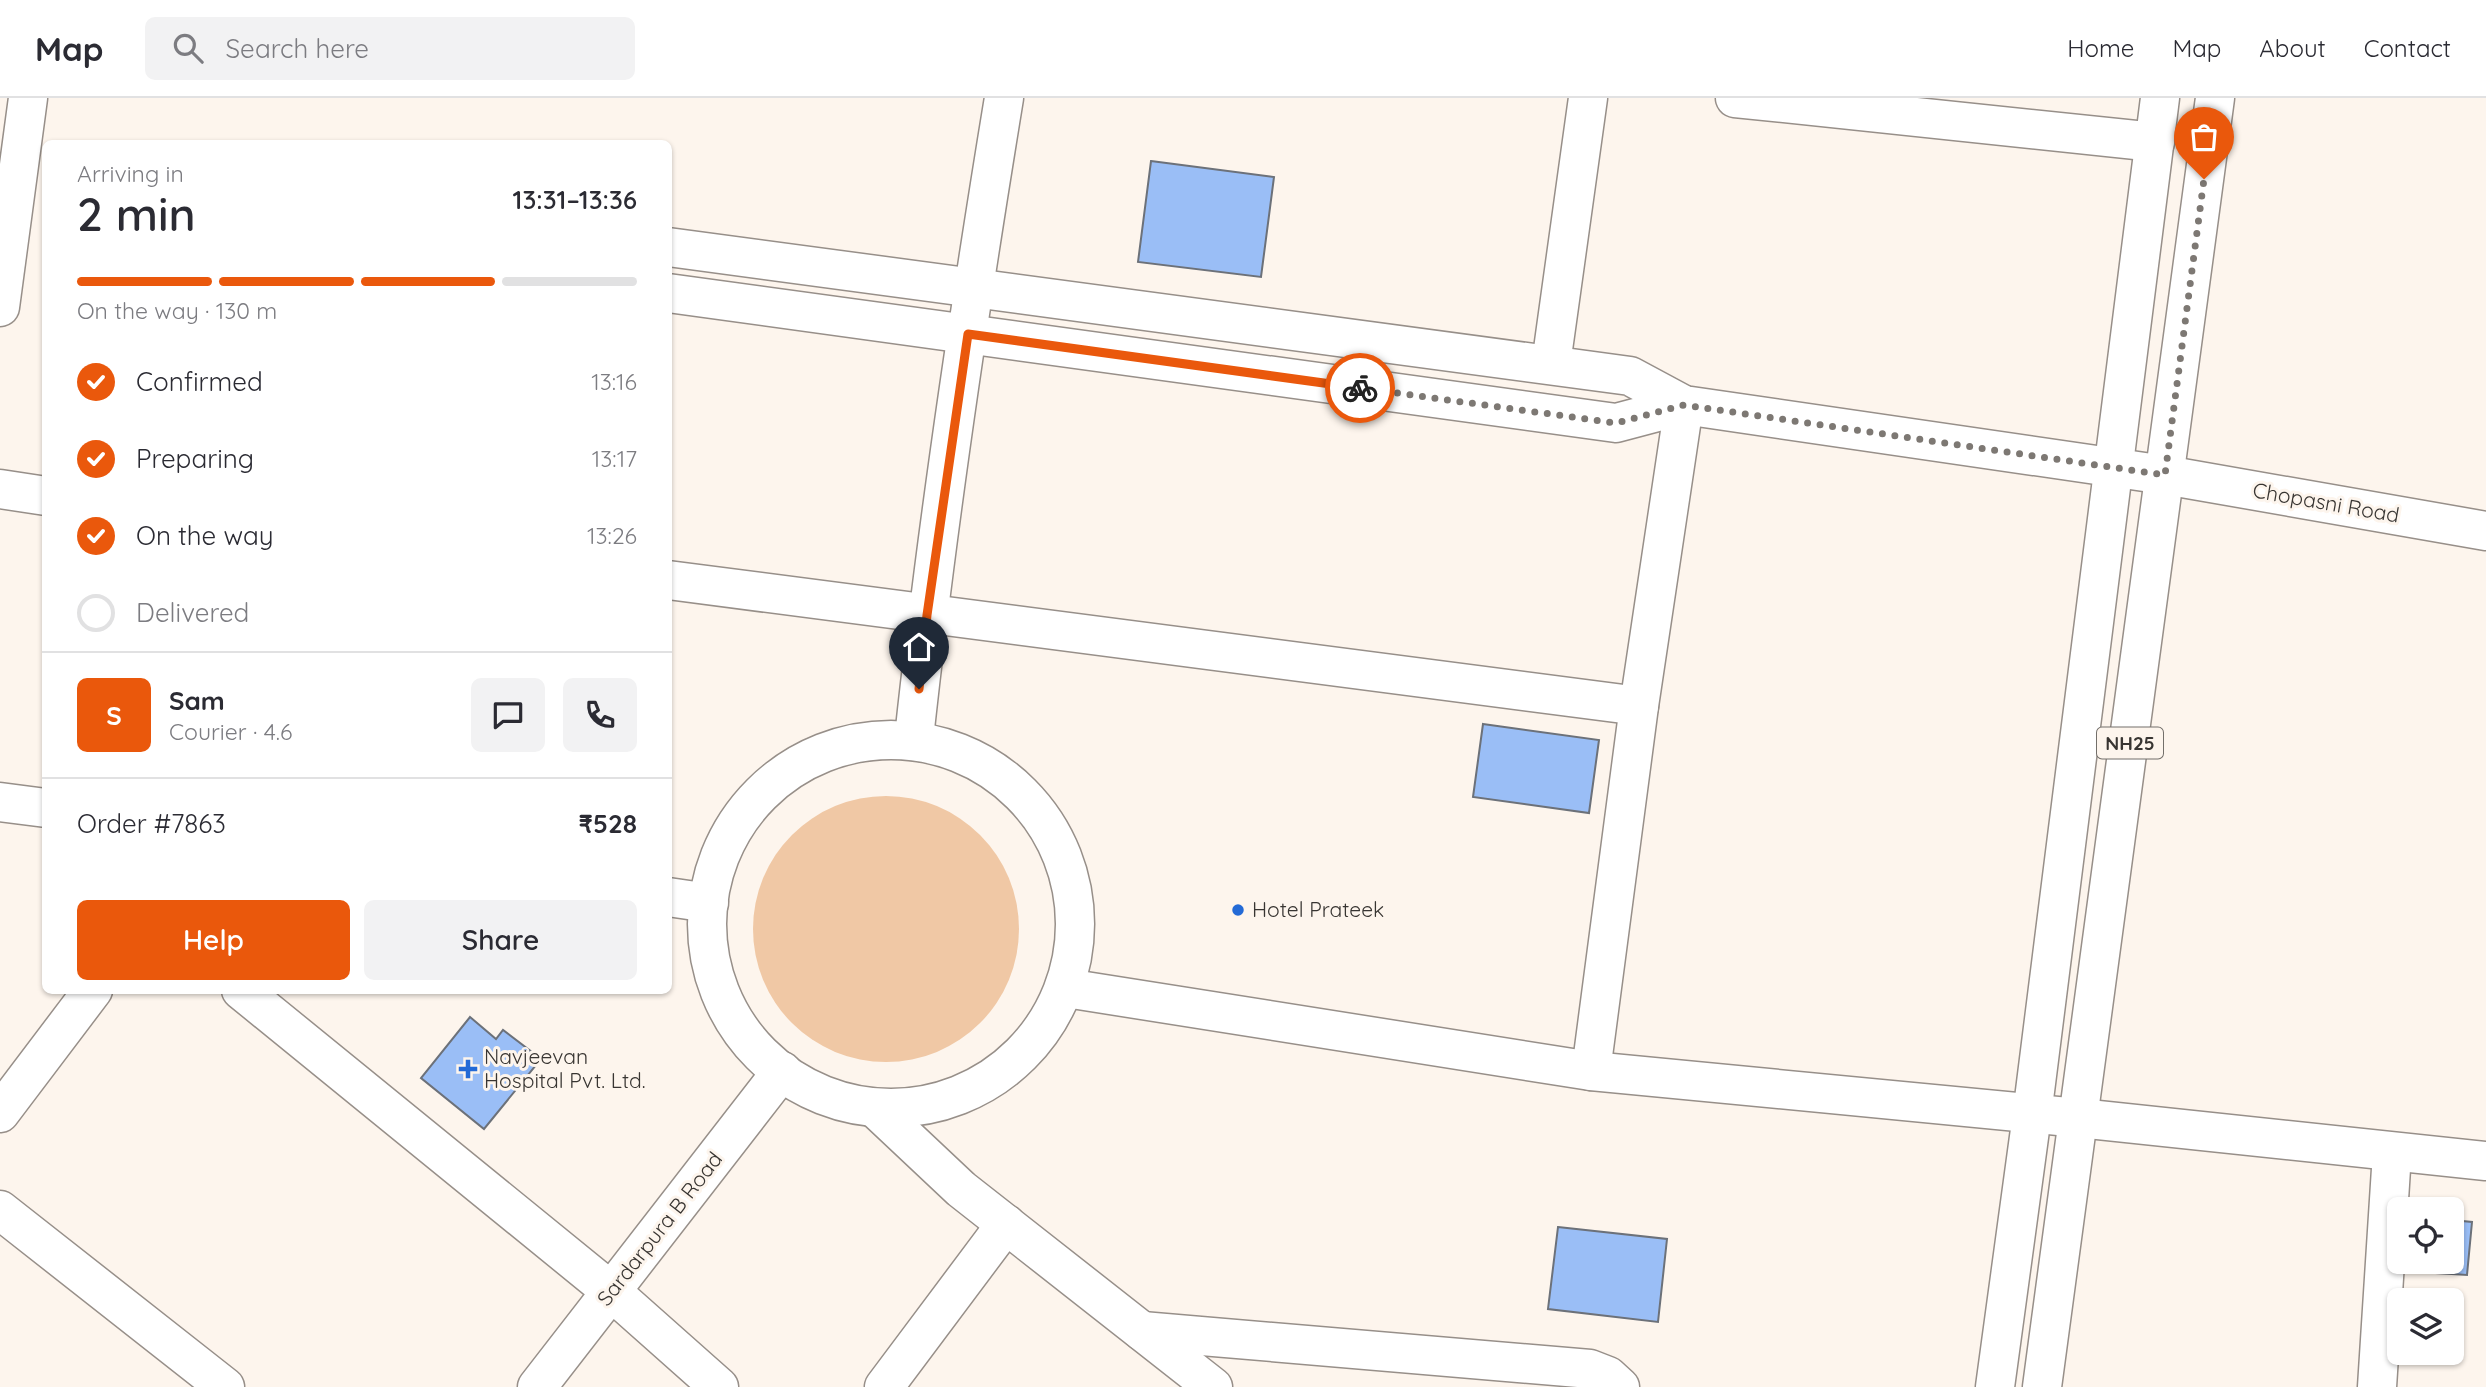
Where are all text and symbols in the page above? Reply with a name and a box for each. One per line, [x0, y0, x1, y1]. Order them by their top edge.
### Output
search box [145, 17, 635, 80]
text: Map [35, 28, 103, 69]
icon: search [169, 29, 207, 67]
text: Search here [225, 32, 369, 65]
text: Home [2067, 33, 2134, 63]
text: Map [2172, 33, 2221, 63]
text: About [2259, 33, 2326, 63]
text: Contact [2364, 33, 2451, 63]
pin [2174, 107, 2234, 179]
icon: bag [2185, 118, 2223, 156]
text: Arriving in [77, 159, 184, 188]
text: 13:31–13:36 [512, 183, 637, 216]
text: 2 min [77, 185, 196, 243]
text: On the way · 130 m [77, 296, 277, 325]
courier [1325, 353, 1395, 423]
icon: check [77, 363, 115, 401]
text: Confirmed [136, 365, 263, 398]
text: 13:16 [591, 367, 637, 396]
icon: bike [1341, 369, 1379, 407]
icon: check [77, 440, 115, 478]
text: Preparing [136, 442, 254, 475]
text: 13:17 [592, 444, 637, 473]
street label: Chopasni Road [2251, 476, 2401, 528]
icon: check [77, 517, 115, 555]
text: On the way [136, 519, 274, 552]
text: 13:26 [587, 521, 637, 550]
text: Delivered [136, 596, 249, 629]
pin [889, 617, 949, 689]
icon: home [900, 628, 938, 666]
button: chat [471, 678, 545, 752]
button: phone [563, 678, 637, 752]
text: Sam [169, 684, 225, 717]
text: S [106, 699, 122, 732]
text: Courier · 4.6 [169, 717, 292, 746]
road number: NH25 [2097, 728, 2163, 758]
text: Order #7863 [77, 807, 226, 840]
text: ₹528 [579, 807, 637, 840]
place label: Hotel Prateek [1252, 896, 1384, 922]
button: Help [77, 900, 350, 980]
button: Share [364, 900, 637, 980]
marker: Hotel Prateek [1230, 902, 1246, 918]
place label: Navjeevan Hospital Pvt. Ltd. [484, 1043, 645, 1093]
marker: Navjeevan Hospital Pvt. Ltd. [458, 1059, 478, 1079]
street label: Sardarpura B Road [591, 1146, 727, 1311]
map controls [2387, 1197, 2464, 1365]
button: locate [2387, 1197, 2464, 1274]
button: layers [2387, 1288, 2464, 1365]

